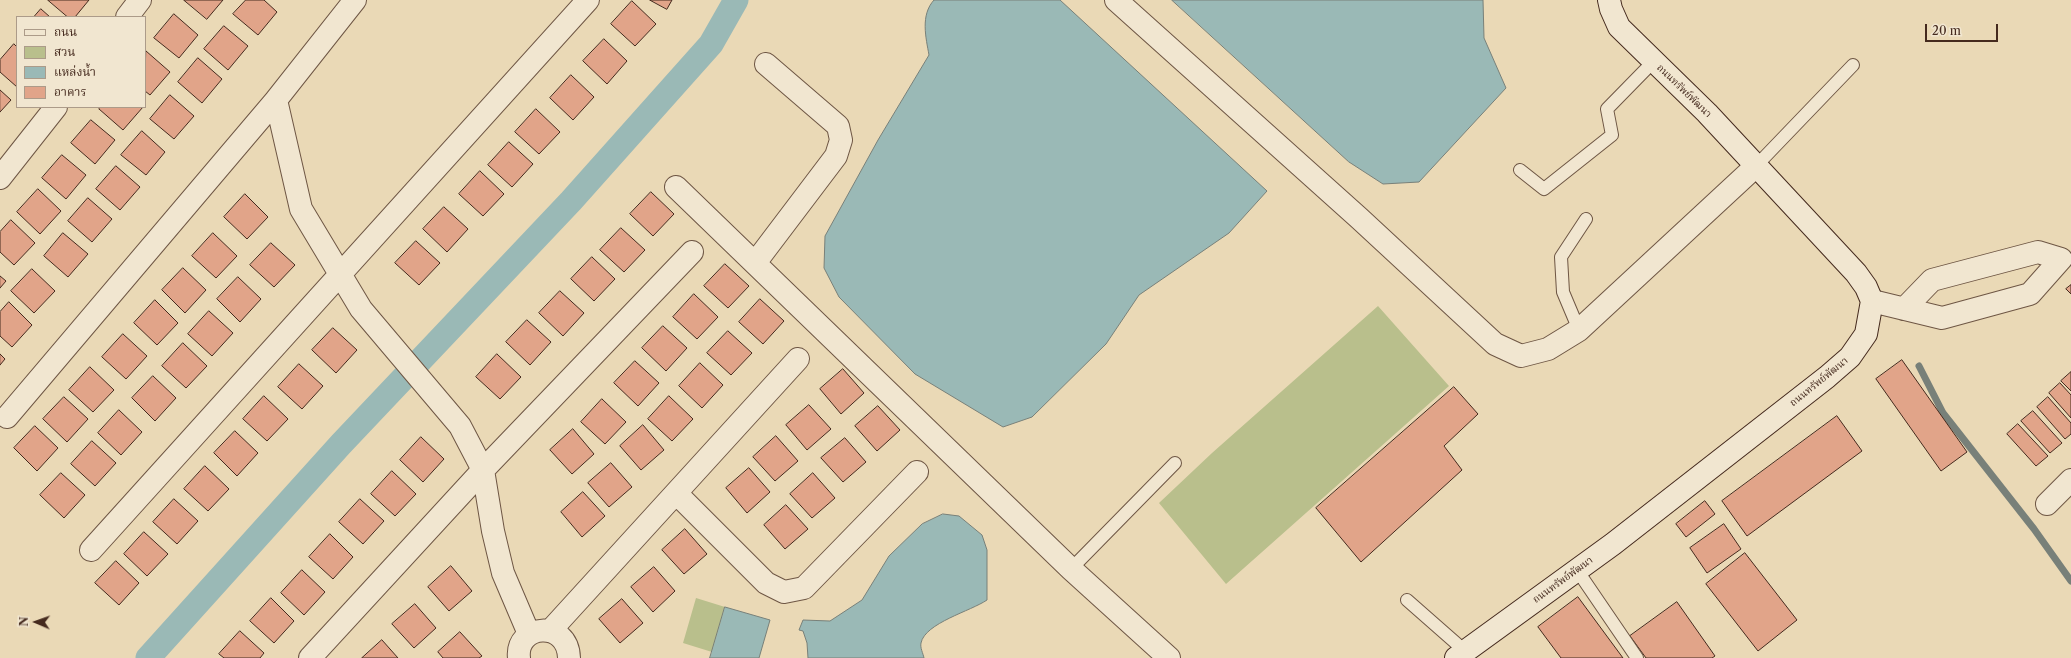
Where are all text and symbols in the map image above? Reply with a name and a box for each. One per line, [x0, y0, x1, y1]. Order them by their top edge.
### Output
legend [16, 16, 146, 108]
scale bar [1927, 16, 2000, 42]
text: 20 m [1932, 23, 1961, 38]
text: ถนน [54, 24, 77, 39]
text: สวน [54, 44, 75, 59]
street label: ถนนทรัพย์พัฒนา [1654, 62, 1714, 120]
text: แหล่งน้ำ [54, 64, 96, 79]
text: อาคาร [54, 84, 86, 99]
street label: ถนนทรัพย์พัฒนา [1787, 355, 1851, 409]
street label: ถนนทรัพย์พัฒนา [1531, 554, 1595, 606]
north arrow [16, 602, 56, 642]
text: N [17, 617, 31, 627]

